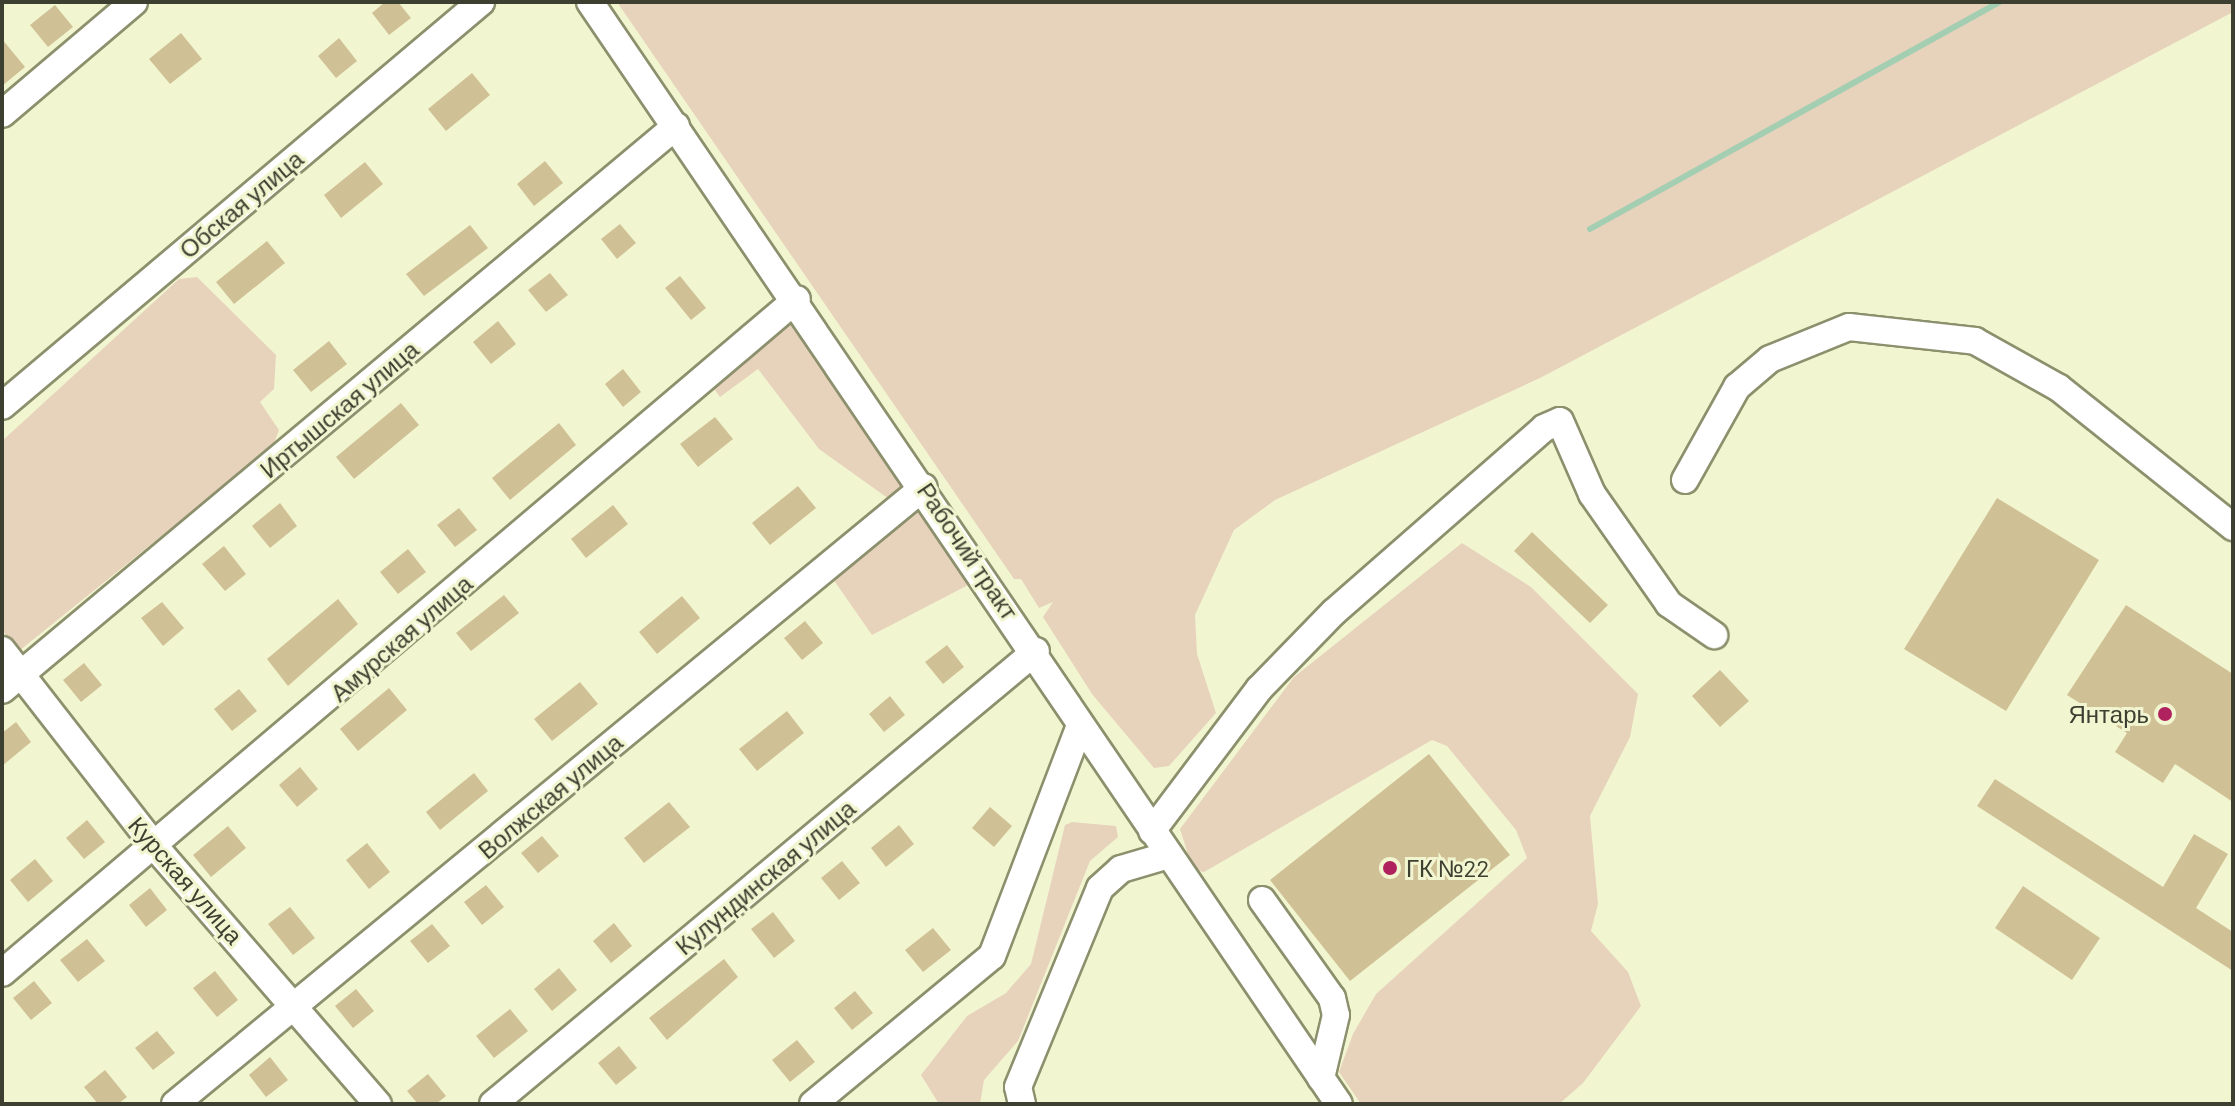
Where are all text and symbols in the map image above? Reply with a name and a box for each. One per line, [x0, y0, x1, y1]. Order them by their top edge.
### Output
street label: Обская улица [173, 144, 309, 264]
street label: Иртышская улица [254, 334, 424, 484]
street label: Рабочий тракт [912, 477, 1024, 625]
street label: Амурская улица [324, 569, 478, 707]
place label: Янтарь [2068, 700, 2149, 728]
marker: Янтарь [2156, 705, 2174, 723]
street label: Волжская улица [472, 727, 628, 865]
street label: Кулундинская улица [669, 793, 861, 961]
street label: Курская улица [123, 810, 249, 950]
place label: ГК №22 [1406, 854, 1489, 882]
marker: ГК №22 [1381, 859, 1399, 877]

